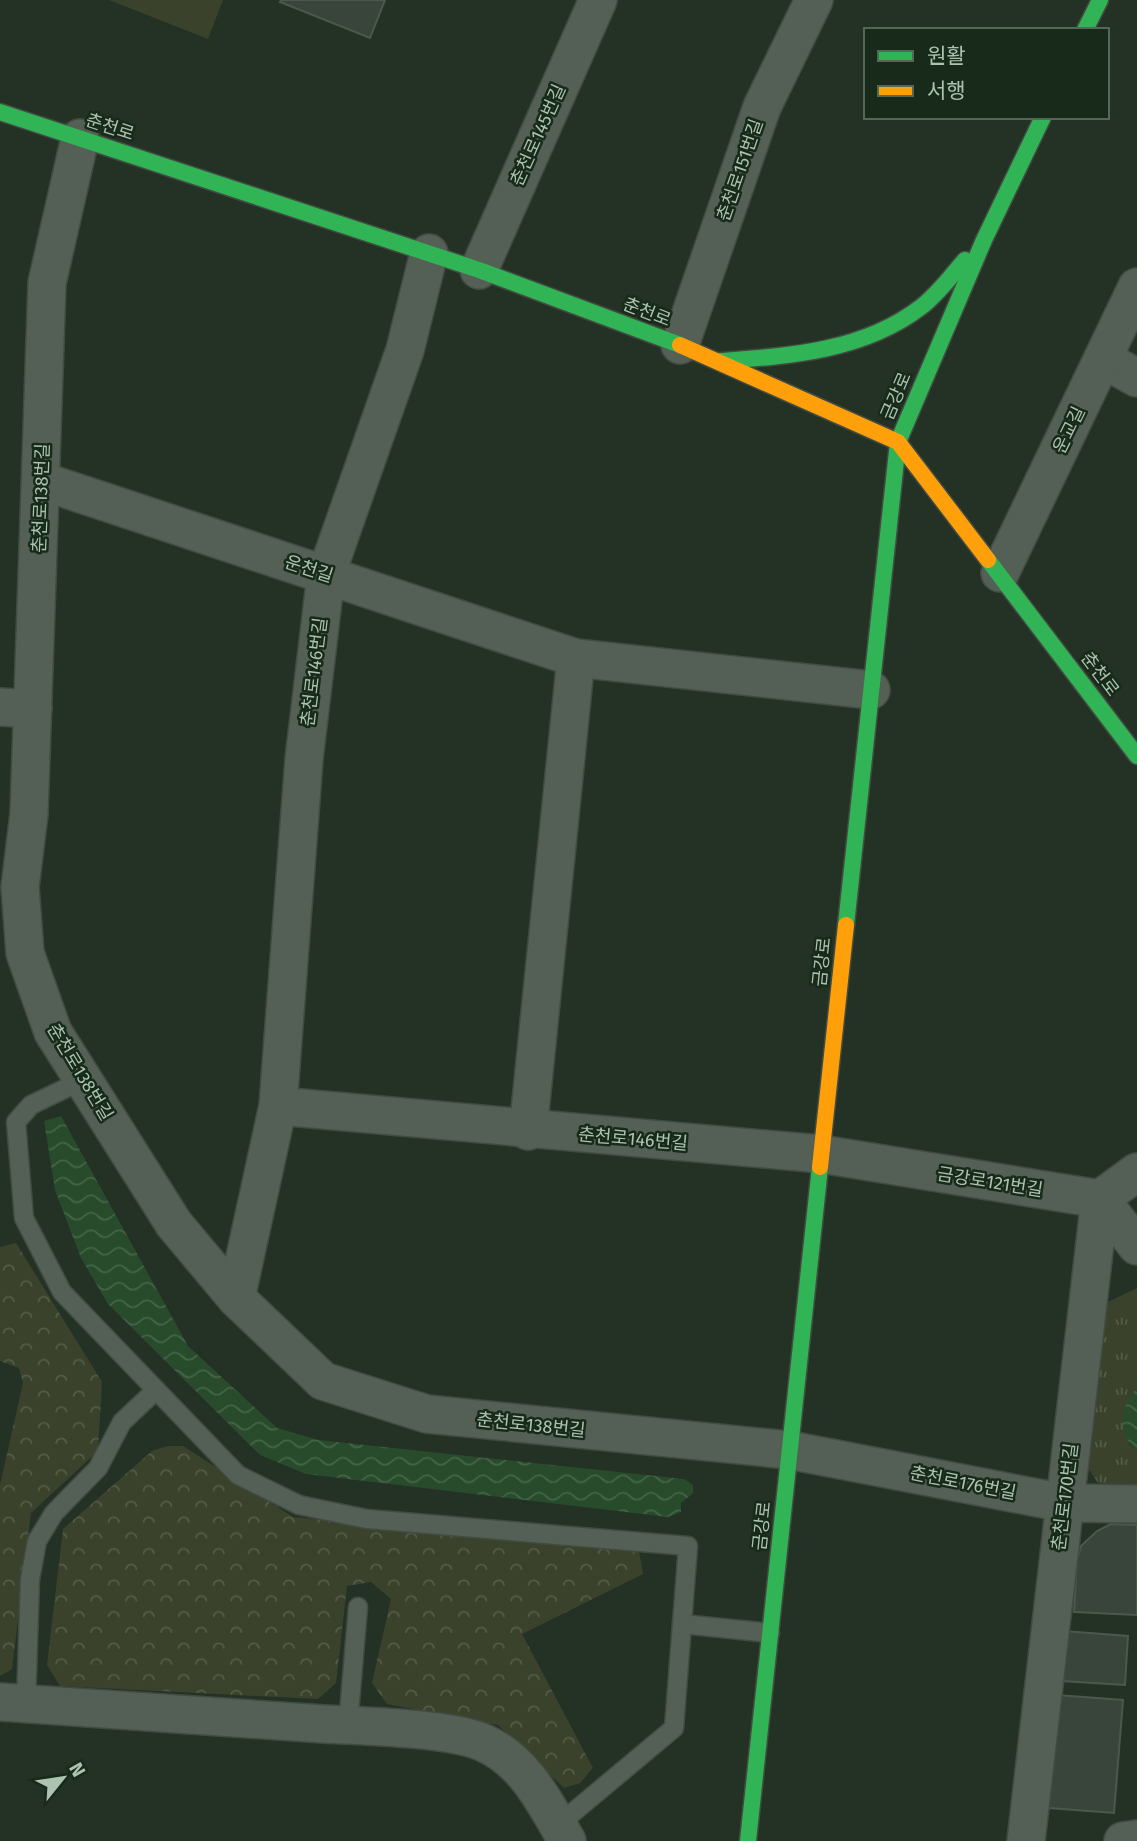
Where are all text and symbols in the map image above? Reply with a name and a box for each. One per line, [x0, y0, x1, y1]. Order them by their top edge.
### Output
legend [864, 28, 1109, 119]
text: 원활 [927, 43, 966, 69]
text: 서행 [927, 78, 966, 104]
street label: 춘천로145번길 [506, 81, 570, 189]
street label: 춘천로 [83, 109, 137, 145]
street label: 춘천로151번길 [712, 116, 768, 224]
street label: 춘천로 [620, 293, 674, 331]
street label: 금강로 [876, 369, 916, 423]
street label: 운교길 [1048, 403, 1090, 457]
street label: 춘천로138번길 [28, 443, 54, 553]
street label: 운천길 [282, 551, 336, 587]
street label: 춘천로146번길 [296, 616, 332, 728]
street label: 춘천로 [1076, 648, 1124, 700]
street label: 금강로 [808, 936, 836, 988]
street label: 춘천로138번길 [42, 1019, 118, 1125]
street label: 춘천로146번길 [577, 1123, 689, 1155]
street label: 금강로121번길 [936, 1163, 1044, 1201]
street label: 춘천로138번길 [475, 1408, 587, 1442]
street label: 춘천로170번길 [1047, 1442, 1083, 1552]
street label: 춘천로176번길 [908, 1462, 1018, 1504]
street label: 금강로 [748, 1500, 776, 1552]
north arrow [28, 1743, 98, 1813]
text: N [64, 1759, 90, 1781]

